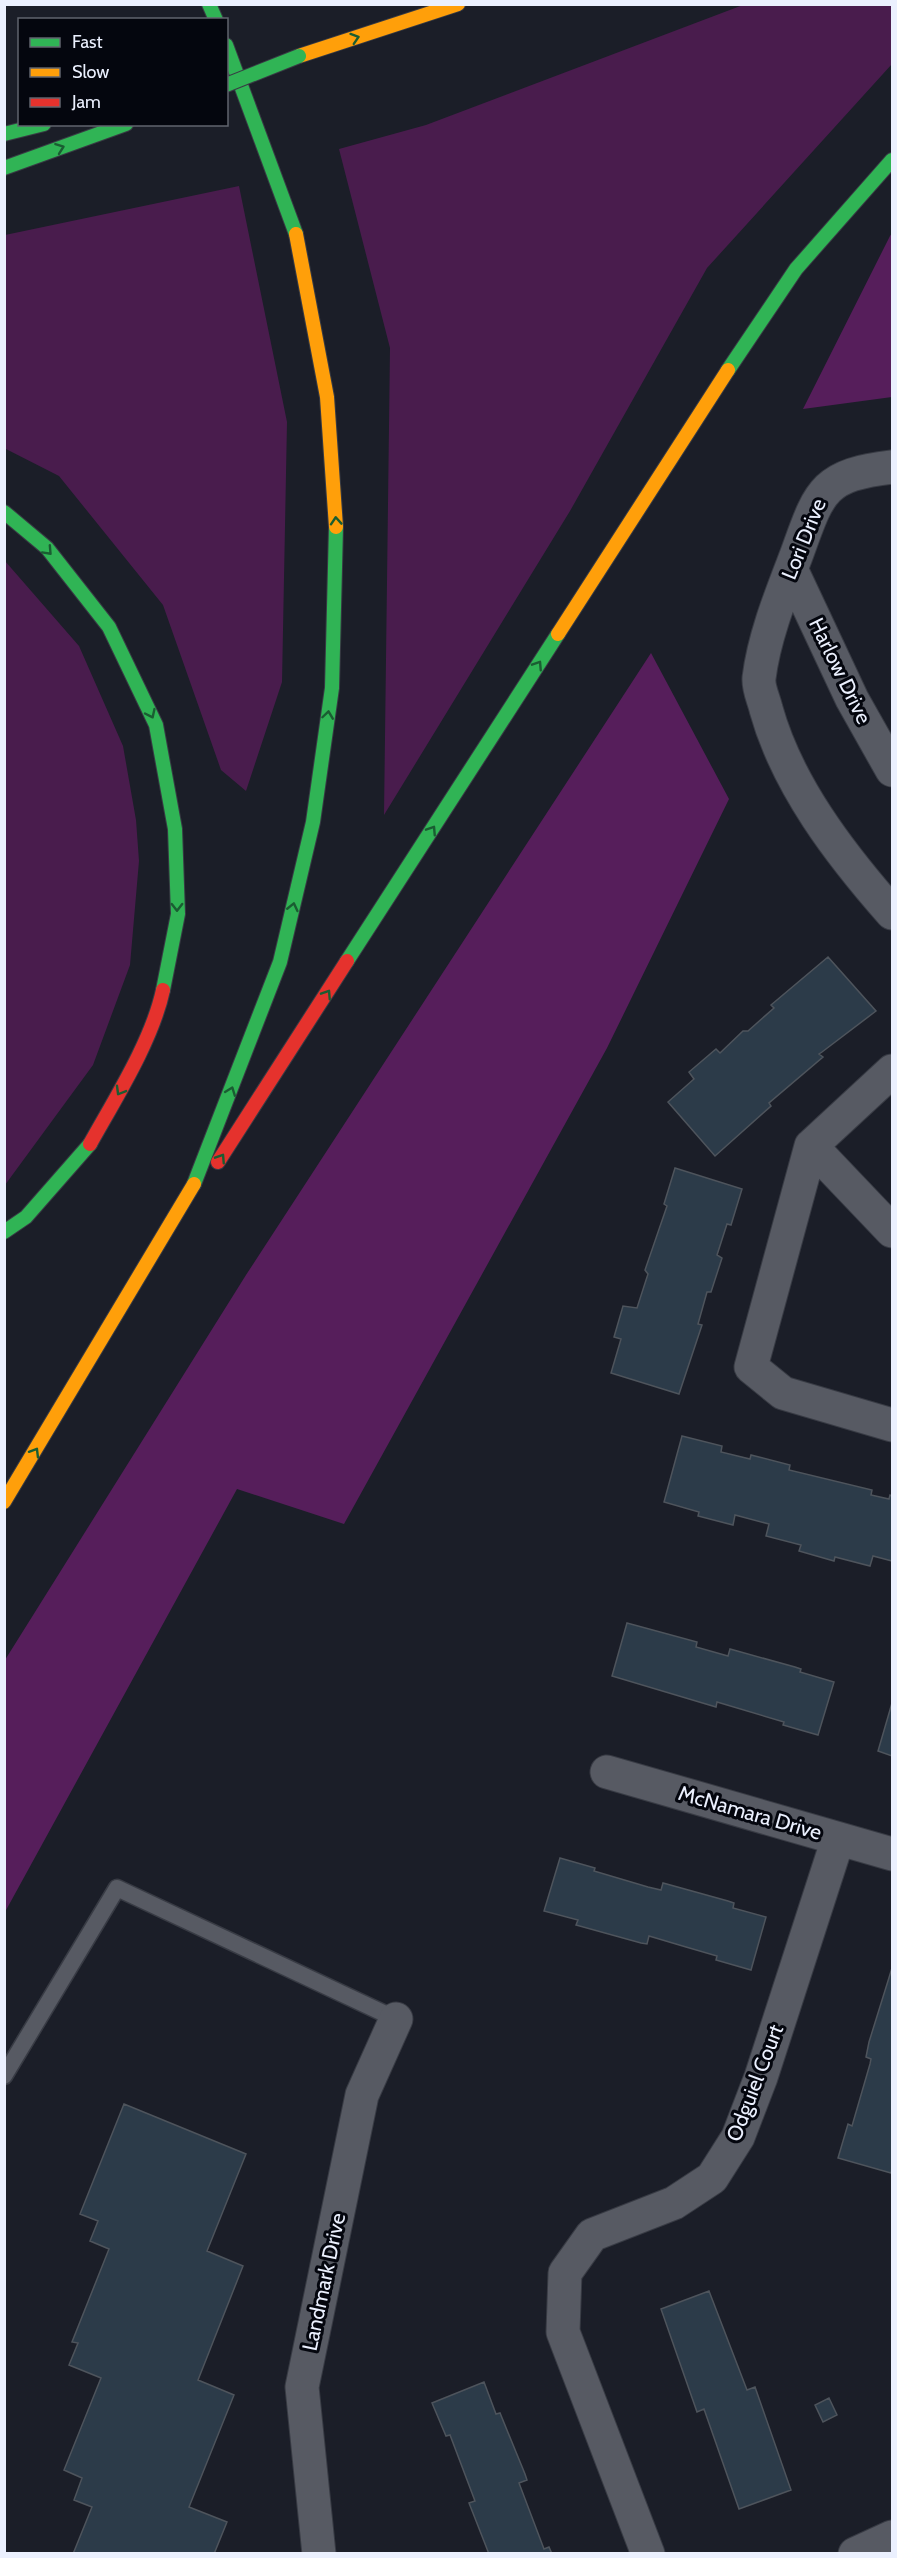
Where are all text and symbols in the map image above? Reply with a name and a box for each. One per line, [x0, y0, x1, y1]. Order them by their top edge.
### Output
legend [18, 18, 228, 126]
text: Fast [72, 31, 103, 53]
one-way arrow [349, 32, 360, 45]
text: Slow [72, 61, 109, 83]
text: Jam [71, 91, 101, 113]
one-way arrow [54, 143, 64, 156]
street label: Lori Drive [776, 495, 831, 583]
one-way arrow [329, 516, 342, 525]
one-way arrow [41, 544, 52, 554]
street label: Harlow Drive [804, 614, 877, 728]
one-way arrow [530, 661, 541, 672]
one-way arrow [143, 708, 155, 719]
one-way arrow [322, 711, 334, 720]
one-way arrow [425, 825, 436, 836]
one-way arrow [171, 902, 183, 911]
one-way arrow [286, 902, 299, 912]
one-way arrow [320, 989, 331, 1000]
one-way arrow [115, 1085, 127, 1095]
one-way arrow [223, 1086, 236, 1097]
one-way arrow [214, 1153, 225, 1164]
one-way arrow [27, 1448, 39, 1458]
street label: McNamara Drive [676, 1780, 825, 1845]
street label: Odguiel Court [721, 2021, 788, 2145]
street label: Landmark Drive [297, 2210, 350, 2353]

